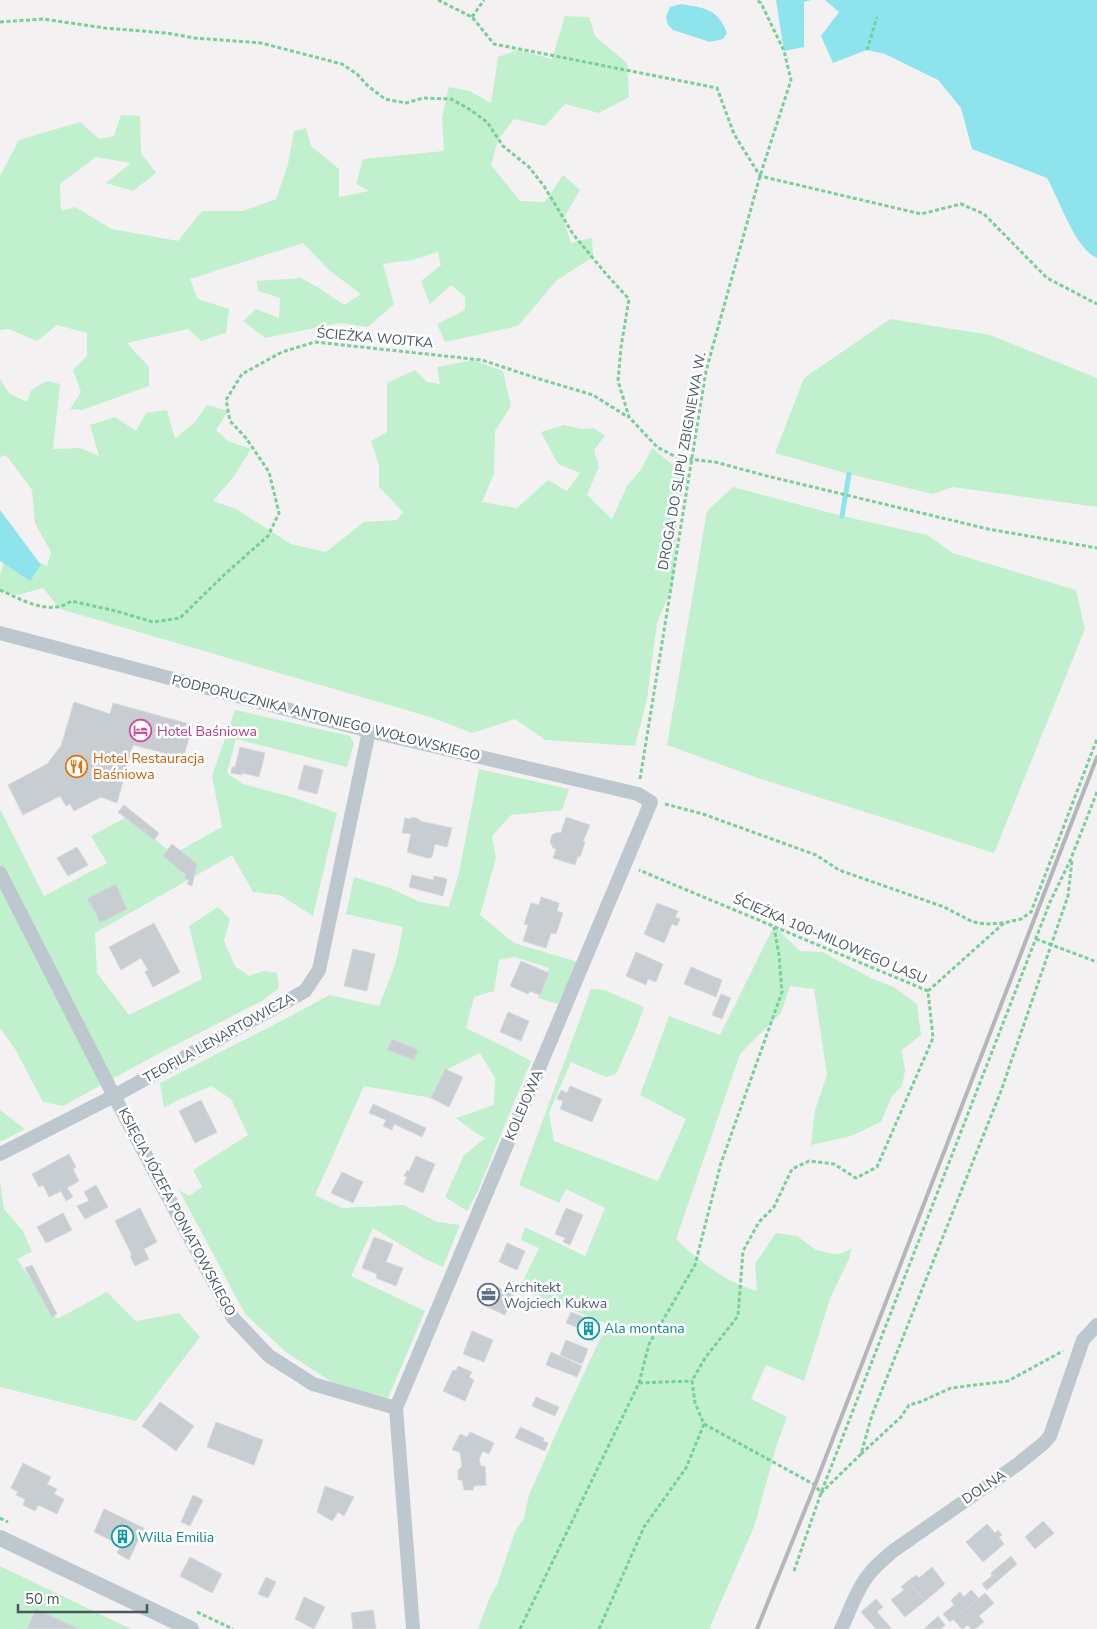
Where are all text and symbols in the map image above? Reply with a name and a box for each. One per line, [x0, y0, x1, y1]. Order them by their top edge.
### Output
street label: ŚCIEŻKA WOJTKA [316, 323, 434, 353]
street label: DROGA DO SLIPU ZBIGNIEWA W. [653, 350, 711, 572]
street label: PODPORUCZNIKA ANTONIEGO WOŁOWSKIEGO [170, 670, 482, 766]
hotel icon: Hotel Baśniowa [129, 719, 153, 743]
place label: Hotel Baśniowa [157, 722, 257, 741]
place label: Hotel Restauracja Baśniowa [93, 749, 204, 784]
restaurant icon: Hotel Restauracja Baśniowa [65, 754, 89, 778]
street label: ŚCIEŻKA 100-MILOWEGO LASU [730, 889, 930, 989]
street label: TEOFILA LENARTOWICZA [140, 988, 298, 1088]
street label: KOLEJOWA [501, 1067, 547, 1143]
street label: KSIĘCIA JÓZEFA PONIATOWSKIEGO [114, 1104, 240, 1320]
place label: Architekt Wojciech Kukwa [504, 1278, 607, 1313]
office icon: Architekt Wojciech Kukwa [476, 1283, 500, 1307]
building icon: Ala montana [576, 1316, 600, 1340]
place label: Ala montana [604, 1319, 685, 1338]
street label: DOLNA [958, 1465, 1010, 1509]
building icon: Willa Emilia [110, 1525, 134, 1549]
place label: Willa Emilia [138, 1528, 214, 1547]
scale bar [18, 1582, 146, 1614]
text: 50 m [25, 1589, 60, 1609]

